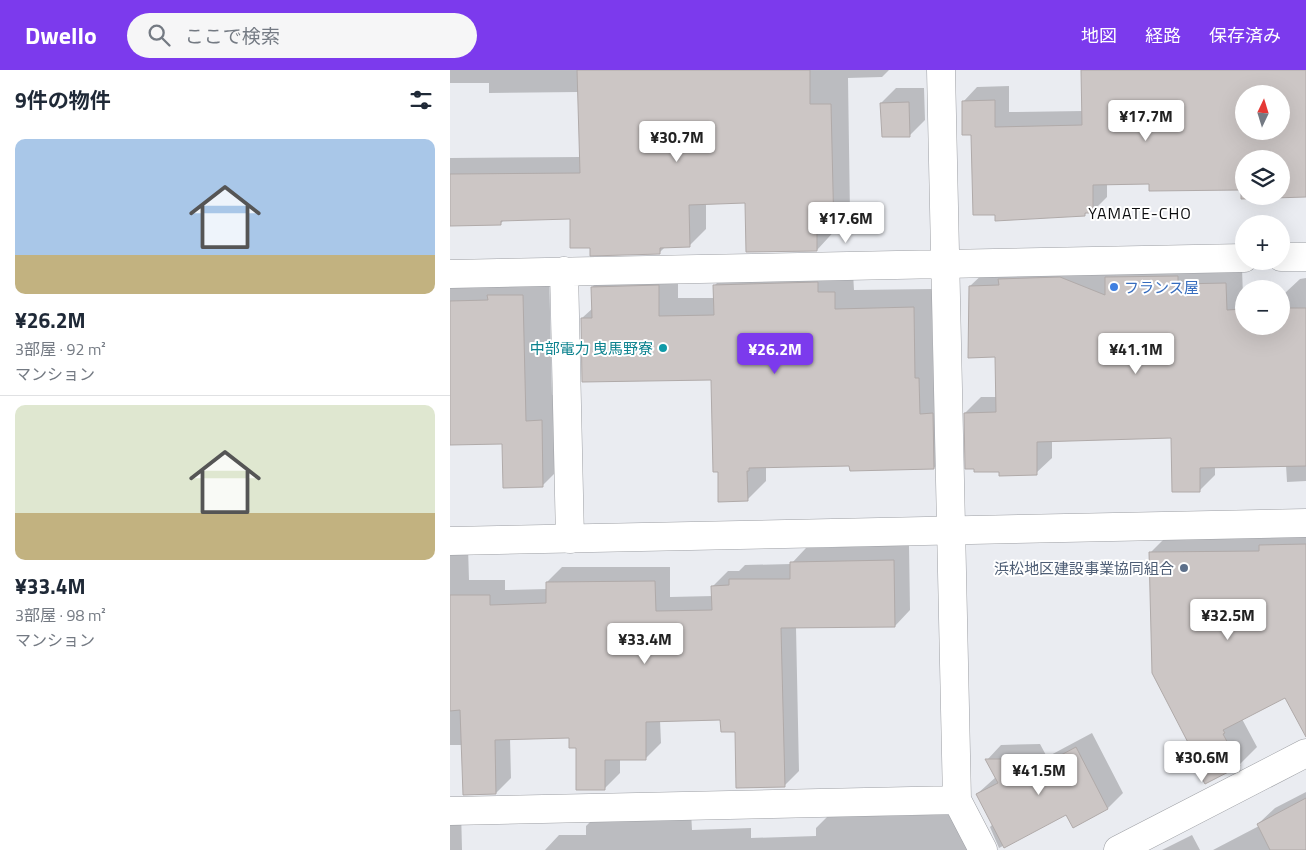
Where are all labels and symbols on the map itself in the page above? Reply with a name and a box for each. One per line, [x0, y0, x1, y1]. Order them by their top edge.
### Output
north arrow [1235, 85, 1290, 140]
pin: ¥17.7M [1105, 100, 1187, 142]
pin: ¥30.7M [636, 121, 718, 163]
district label: YAMATE-CHO [1088, 201, 1192, 225]
pin: ¥17.6M [805, 202, 887, 244]
place label: フランス屋 [1124, 276, 1199, 299]
marker: フランス屋 [1108, 281, 1120, 293]
pin: ¥26.2M [734, 332, 816, 375]
pin: ¥41.1M [1095, 332, 1177, 375]
place label: 中部電力 曳馬野寮 [530, 337, 653, 360]
marker: 中部電力 曳馬野寮 [657, 342, 669, 354]
place label: 浜松地区建設事業協同組合 [994, 557, 1174, 580]
marker: 浜松地区建設事業協同組合 [1178, 562, 1190, 574]
pin: ¥32.5M [1187, 598, 1269, 641]
pin: ¥33.4M [604, 622, 686, 665]
pin: ¥30.6M [1161, 740, 1243, 783]
pin: ¥41.5M [998, 754, 1080, 796]

